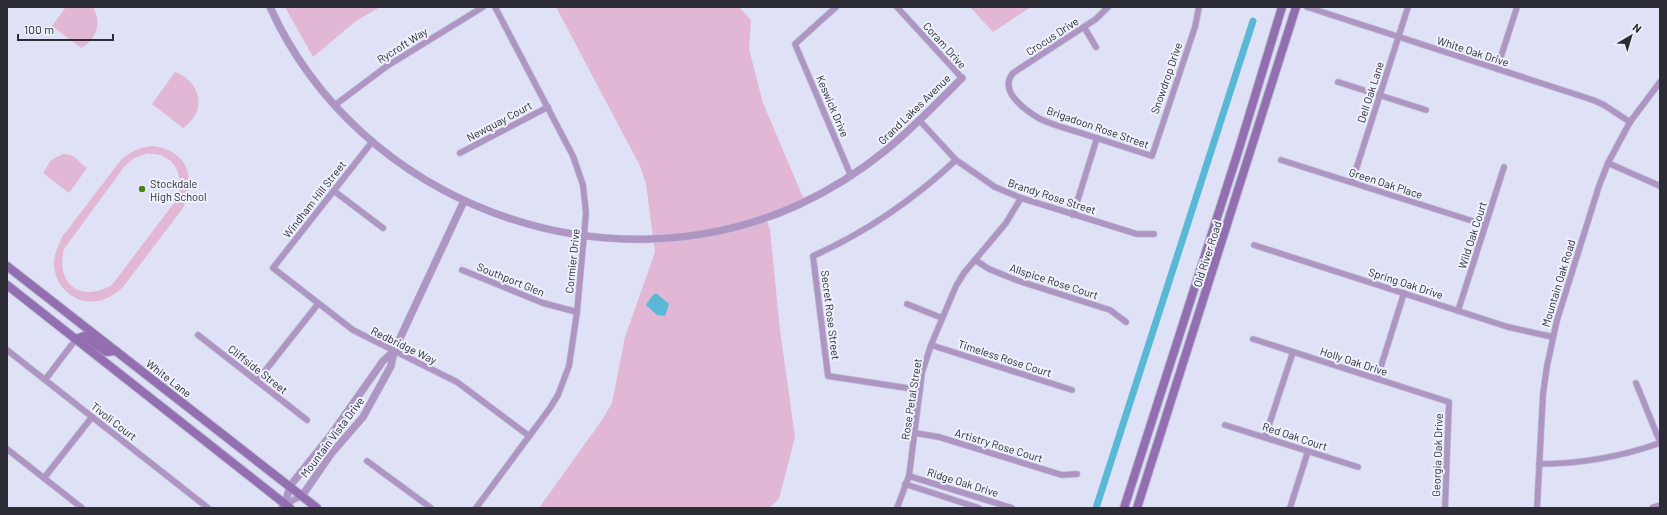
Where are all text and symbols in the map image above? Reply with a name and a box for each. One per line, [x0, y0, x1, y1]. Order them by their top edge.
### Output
street label: Crocus Drive [1023, 14, 1081, 58]
scale bar [18, 16, 113, 42]
north arrow [1611, 16, 1651, 56]
street label: Coram Drive [921, 19, 969, 71]
text: N [1631, 20, 1644, 35]
text: 100 m [24, 22, 54, 36]
street label: Rycroft Way [374, 24, 430, 66]
street label: White Oak Drive [1435, 33, 1511, 69]
street label: Snowdrop Drive [1148, 41, 1184, 115]
street label: Dell Oak Lane [1354, 60, 1386, 124]
street label: Grand Lakes Avenue [875, 71, 953, 147]
street label: Keswick Drive [814, 73, 852, 139]
street label: Newquay Court [464, 98, 534, 144]
street label: Brigadoon Rose Street [1045, 103, 1151, 151]
street label: Windham Hill Street [280, 158, 348, 240]
street label: Green Oak Place [1347, 165, 1425, 201]
street label: Brandy Rose Street [1006, 176, 1098, 216]
place label: Stockdale High School [150, 177, 207, 203]
marker: Stockdale High School [137, 184, 147, 194]
street label: Wild Oak Court [1455, 200, 1489, 270]
street label: Old River Road [1190, 219, 1224, 289]
street label: Cormier Drive [562, 228, 582, 294]
street label: Mountain Oak Road [1539, 238, 1577, 328]
street label: Southport Glen [475, 260, 547, 298]
street label: Allspice Rose Court [1008, 261, 1100, 301]
street label: Spring Oak Drive [1367, 265, 1445, 301]
street label: Secret Rose Street [819, 270, 843, 360]
street label: Redbridge Way [369, 324, 439, 366]
street label: Timeless Rose Court [957, 337, 1053, 379]
street label: Cliffside Street [226, 342, 290, 396]
street label: Holly Oak Drive [1319, 344, 1389, 378]
street label: White Lane [144, 356, 194, 400]
street label: Rose Petal Street [898, 357, 924, 441]
street label: Mountain Vista Drive [298, 394, 367, 480]
street label: Tivoli Court [89, 399, 139, 443]
street label: Georgia Oak Drive [1429, 413, 1445, 497]
street label: Red Oak Court [1261, 419, 1329, 453]
street label: Artistry Rose Court [953, 425, 1045, 465]
street label: Ridge Oak Drive [926, 465, 1000, 499]

